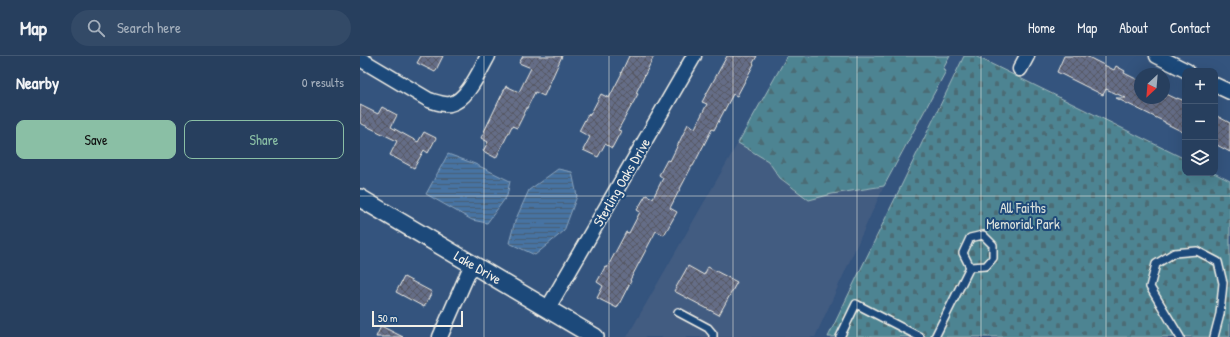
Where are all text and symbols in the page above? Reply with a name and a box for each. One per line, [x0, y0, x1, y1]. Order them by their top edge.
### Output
search box [71, 10, 351, 46]
text: Map [20, 15, 47, 41]
icon: search [85, 17, 107, 39]
text: Search here [117, 17, 181, 38]
text: Home [1028, 18, 1055, 37]
text: Map [1077, 18, 1097, 37]
text: About [1119, 18, 1148, 37]
text: Contact [1170, 18, 1210, 37]
north arrow [1134, 68, 1170, 104]
map controls [1182, 68, 1218, 176]
button: + [1182, 68, 1218, 104]
text: Nearby [16, 71, 59, 94]
text: 0 results [302, 73, 344, 91]
button: − [1182, 104, 1218, 140]
button: Save [16, 120, 176, 159]
button: Share [184, 120, 344, 159]
street label: Sterling Oaks Drive [588, 134, 655, 230]
button: layers [1182, 140, 1218, 176]
park label: All Faiths Memorial Park [986, 198, 1060, 233]
street label: Lake Drive [451, 246, 505, 288]
scale bar [372, 309, 463, 328]
text: 50 m [378, 311, 398, 325]

